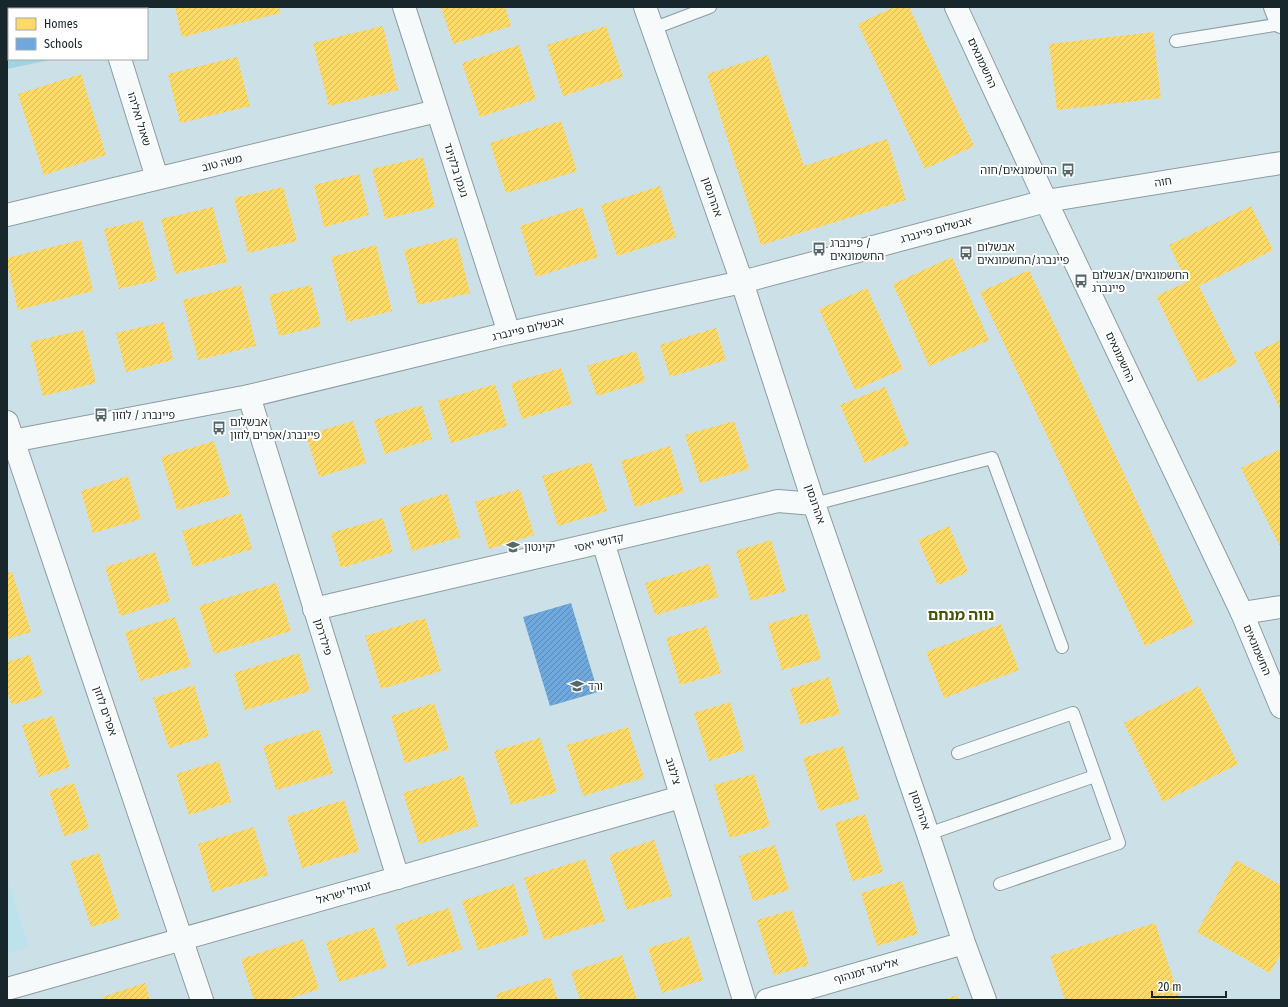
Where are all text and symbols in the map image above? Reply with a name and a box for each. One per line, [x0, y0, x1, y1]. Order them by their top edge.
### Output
legend [8, 8, 148, 60]
text: Homes [44, 17, 78, 31]
street label: החשמונאים [965, 36, 999, 90]
text: Schools [44, 37, 82, 51]
street label: שאול ואליהו [125, 90, 153, 148]
street label: נעמן בלקינד [441, 141, 471, 199]
street label: משה טוב [200, 152, 244, 174]
bus stop icon: החשמונאים/חוה [1060, 162, 1076, 178]
place label: החשמונאים/חוה [980, 164, 1057, 177]
street label: חוה [1153, 174, 1173, 190]
street label: אהרונסון [699, 175, 725, 219]
street label: אבשלום פיינברג [899, 214, 973, 246]
place label: פיינברג / החשמונאים [830, 237, 884, 263]
bus stop icon: פיינברג / החשמונאים [811, 241, 827, 257]
place label: אבשלום פיינברג/החשמונאים [977, 241, 1070, 267]
bus stop icon: אבשלום פיינברג/החשמונאים [958, 245, 974, 261]
place label: החשמונאים/אבשלום פיינברג [1092, 269, 1189, 295]
bus stop icon: החשמונאים/אבשלום פיינברג [1073, 273, 1089, 289]
street label: אבשלום פיינברג [491, 314, 565, 344]
street label: החשמונאים [1103, 330, 1137, 384]
bus stop icon: פיינברג / לוזון [93, 407, 109, 423]
place label: פיינברג / לוזון [112, 409, 175, 422]
place label: אבשלום פיינברג/אפרים לוזון [230, 416, 320, 442]
bus stop icon: אבשלום פיינברג/אפרים לוזון [211, 420, 227, 436]
street label: אהרונסון [802, 482, 828, 526]
street label: קדושי יאסי [573, 531, 625, 555]
school or university icon: יקינטון [505, 539, 521, 555]
place label: יקינטון [524, 541, 555, 554]
district label: נווה מנחם [928, 606, 994, 624]
street label: פילדרמן [311, 617, 335, 657]
street label: החשמונאים [1240, 623, 1274, 678]
school or university icon: ורד [569, 678, 585, 694]
place label: ורד [588, 680, 603, 693]
street label: אפרים לוזון [90, 684, 120, 738]
street label: צ'לנוב [663, 756, 683, 786]
street label: אהרונסון [907, 788, 933, 832]
street label: זנגויל ישראל [315, 879, 373, 907]
street label: אליעזר זמנהוף [832, 956, 900, 986]
scale bar [1152, 973, 1226, 999]
text: 20 m [1158, 980, 1182, 994]

